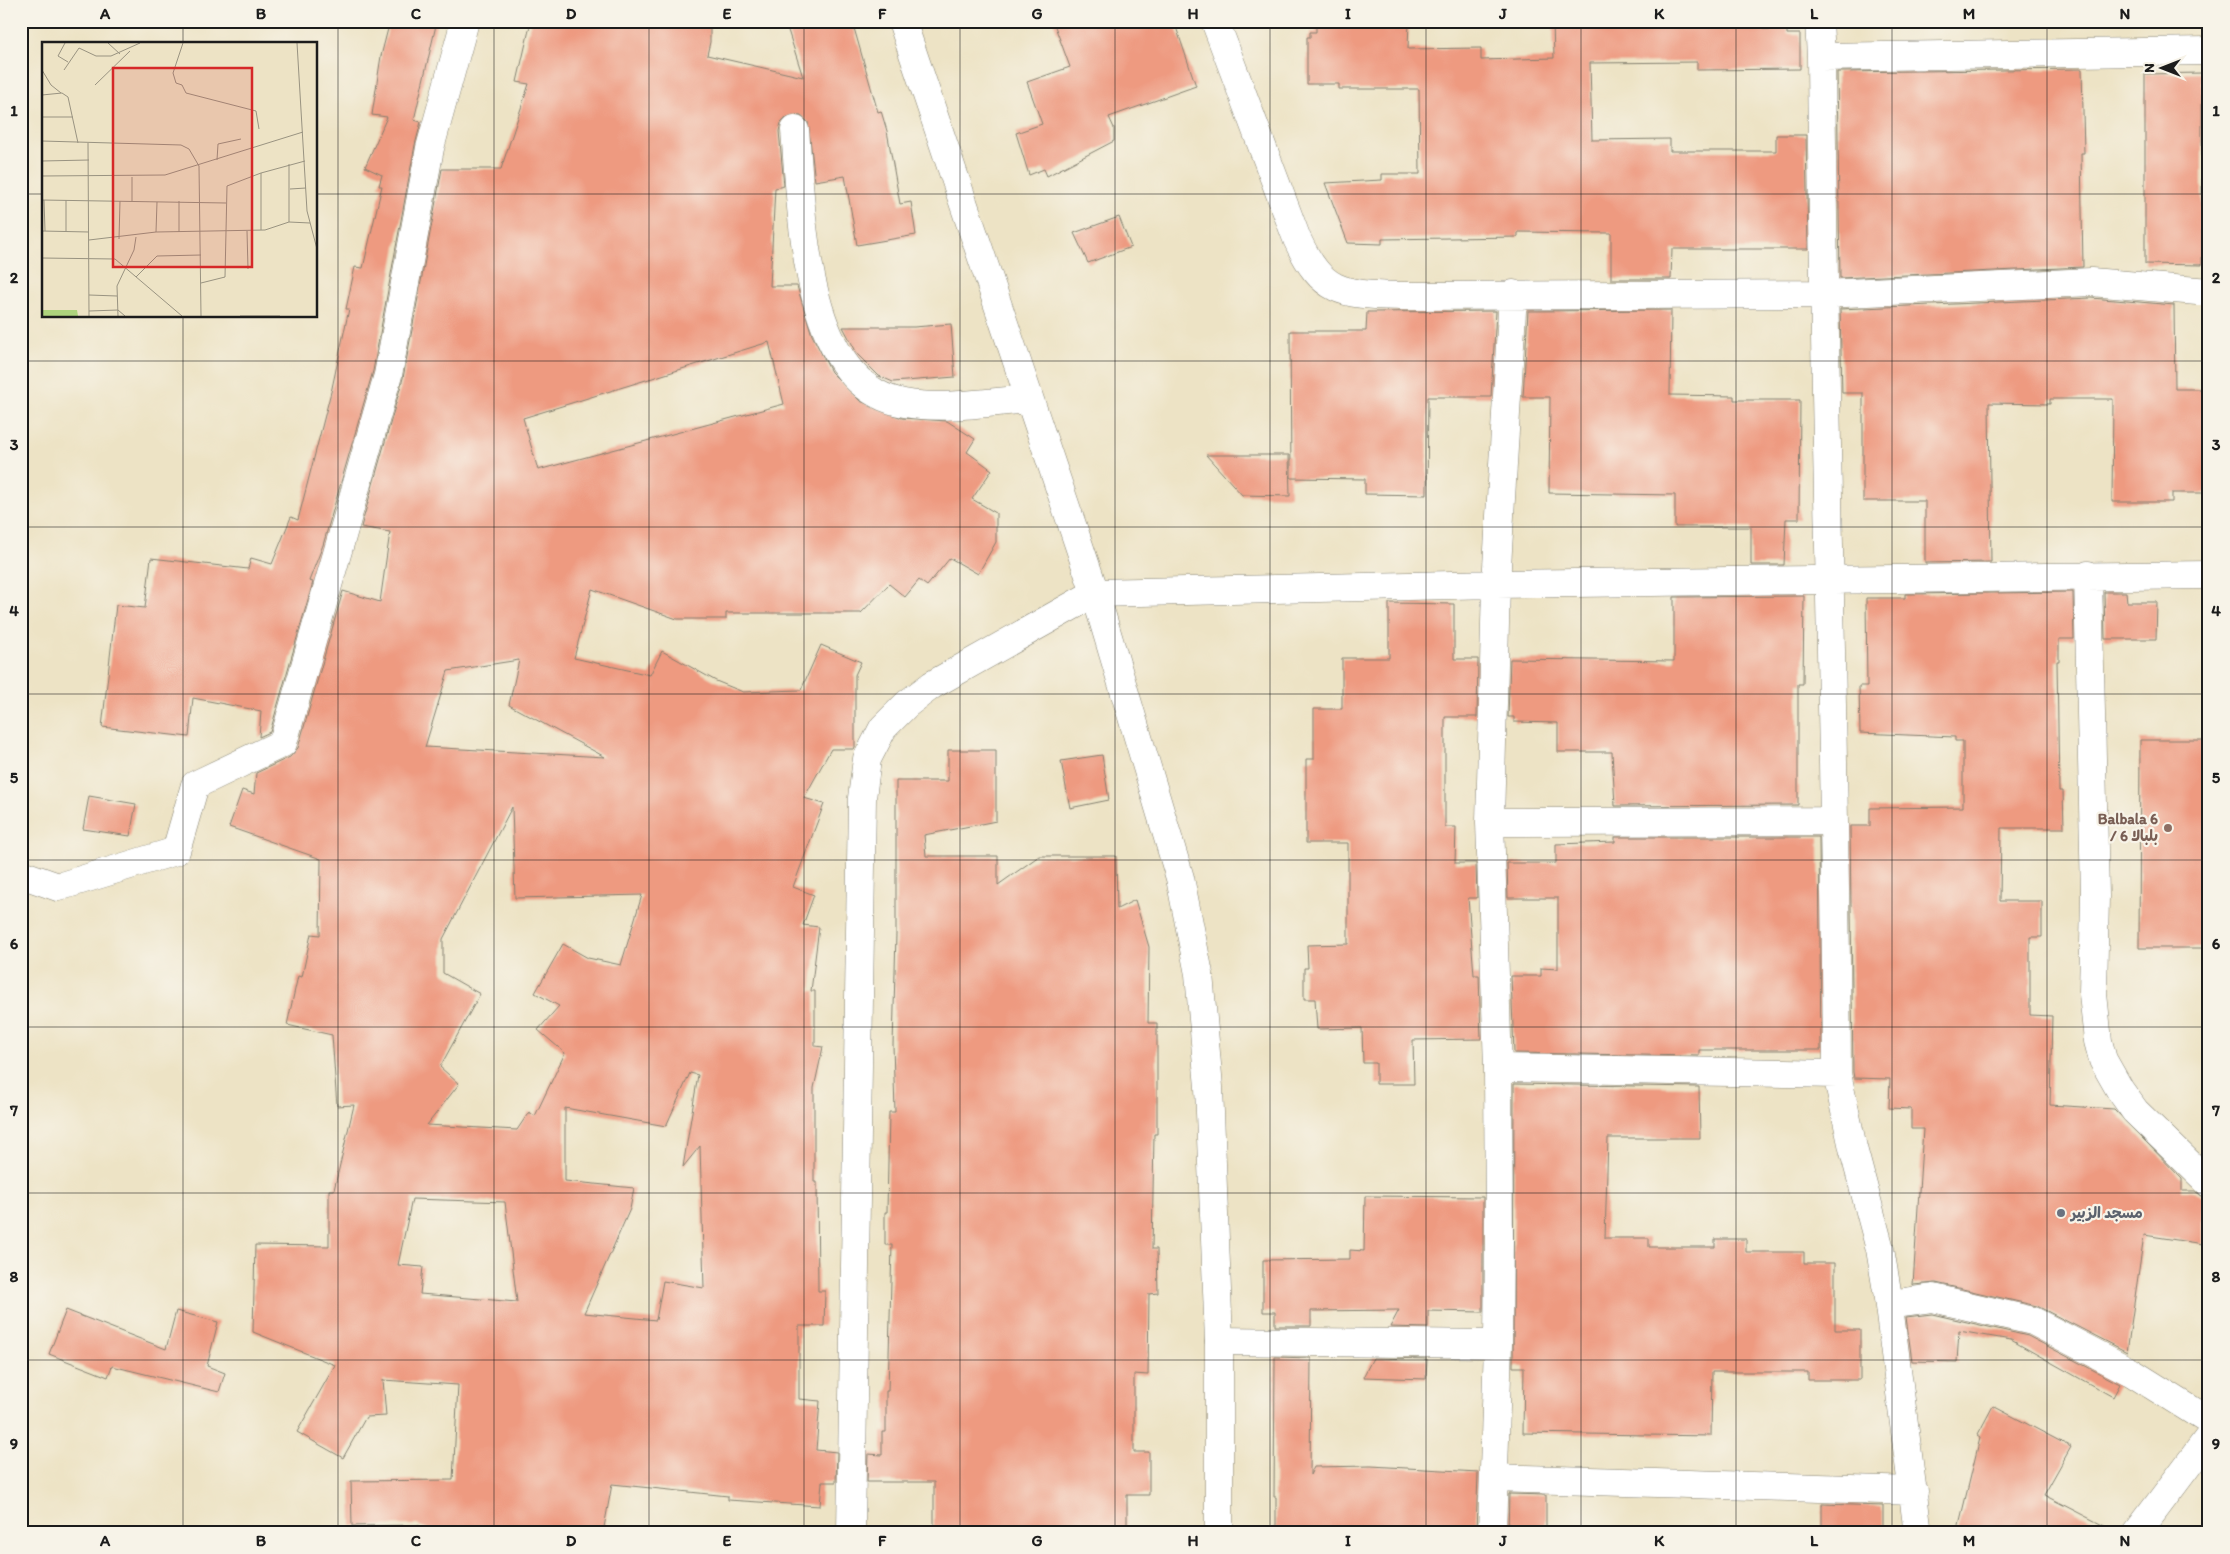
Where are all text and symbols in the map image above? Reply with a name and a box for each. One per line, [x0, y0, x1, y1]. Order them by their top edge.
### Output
text: A [99, 4, 111, 23]
text: B [256, 4, 267, 23]
text: C [411, 4, 422, 23]
text: D [566, 4, 577, 23]
text: E [723, 4, 732, 23]
text: F [878, 4, 887, 23]
text: G [1031, 4, 1043, 23]
text: H [1187, 4, 1199, 23]
text: I [1345, 4, 1351, 23]
text: J [1498, 4, 1507, 23]
text: K [1654, 4, 1665, 23]
text: L [1810, 4, 1819, 23]
text: M [1963, 4, 1975, 23]
text: N [2120, 4, 2130, 23]
inset map [42, 42, 318, 318]
north arrow [2138, 42, 2188, 92]
text: N [2141, 63, 2158, 73]
text: 1 [10, 101, 18, 120]
text: 1 [2212, 101, 2220, 120]
text: 2 [10, 268, 19, 287]
text: 2 [2212, 268, 2221, 287]
text: 3 [10, 435, 19, 454]
text: 3 [2212, 435, 2221, 454]
text: 4 [9, 601, 19, 620]
text: 4 [2211, 601, 2221, 620]
text: 5 [10, 768, 19, 787]
text: 5 [2212, 768, 2221, 787]
place label: Balbala 6 / بلبالا 6 [2098, 810, 2158, 845]
marker: Balbala 6 / بلبالا 6 [2162, 822, 2174, 834]
text: 6 [10, 934, 19, 953]
text: 6 [2212, 934, 2221, 953]
text: 7 [9, 1101, 18, 1120]
text: 7 [2211, 1101, 2220, 1120]
place label: مسجد الزبير [2069, 1204, 2143, 1222]
marker: مسجد الزبير [2055, 1207, 2067, 1219]
text: 8 [10, 1267, 19, 1286]
text: 8 [2212, 1267, 2221, 1286]
text: 9 [10, 1434, 18, 1453]
text: 9 [2212, 1434, 2220, 1453]
text: A [99, 1531, 111, 1550]
text: B [256, 1531, 267, 1550]
text: C [411, 1531, 422, 1550]
text: D [566, 1531, 577, 1550]
text: E [723, 1531, 732, 1550]
text: F [878, 1531, 887, 1550]
text: G [1031, 1531, 1043, 1550]
text: H [1187, 1531, 1199, 1550]
text: I [1345, 1531, 1351, 1550]
text: J [1498, 1531, 1507, 1550]
text: K [1654, 1531, 1665, 1550]
text: L [1810, 1531, 1819, 1550]
text: M [1963, 1531, 1975, 1550]
text: N [2120, 1531, 2130, 1550]

